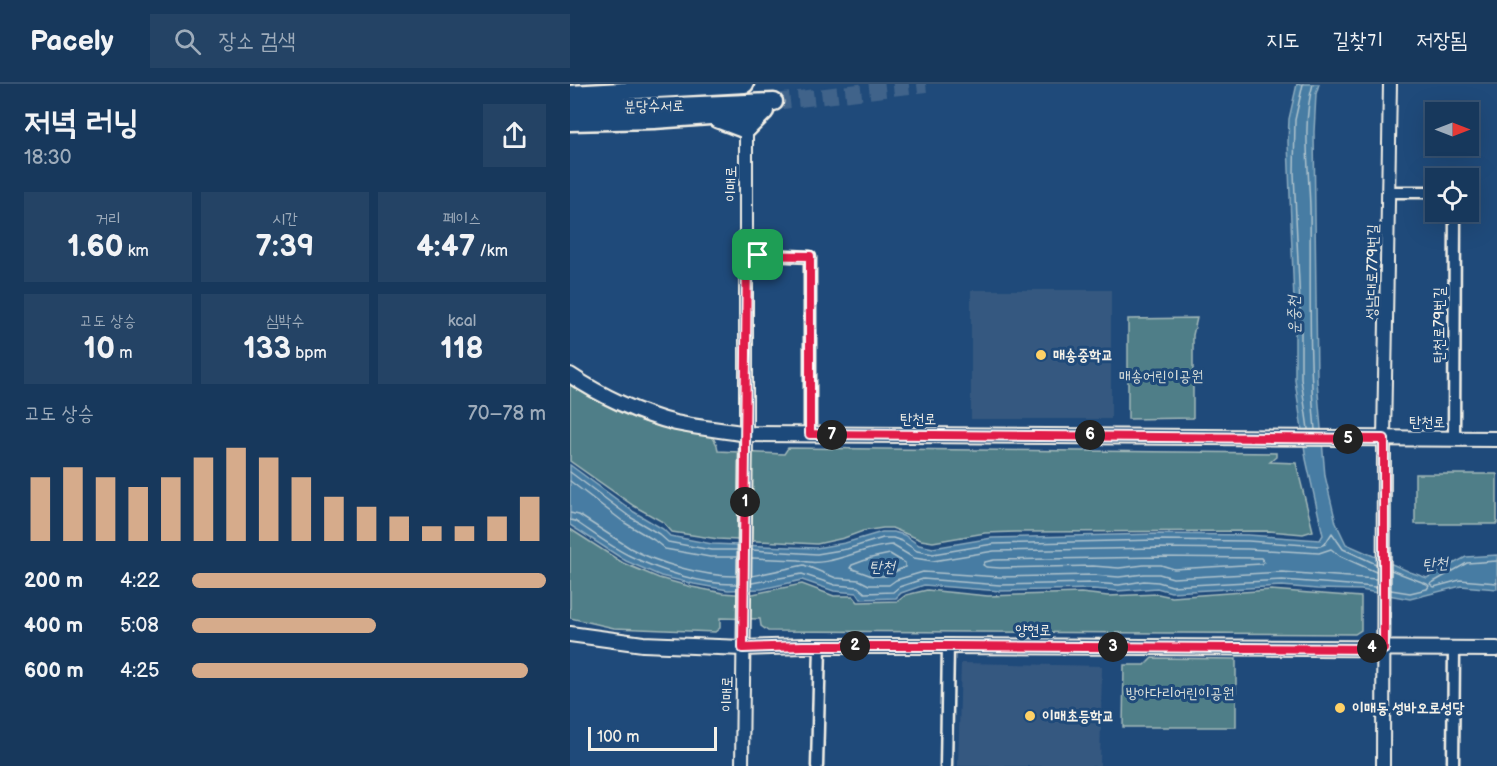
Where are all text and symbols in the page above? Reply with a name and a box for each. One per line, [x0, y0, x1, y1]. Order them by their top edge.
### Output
search box [150, 14, 570, 68]
text: Pacely [30, 25, 114, 58]
icon: search [171, 25, 204, 58]
text: 장소 검색 [219, 28, 295, 55]
text: 지도 [1266, 28, 1300, 53]
text: 길찾기 [1333, 28, 1383, 53]
text: 저장됨 [1416, 28, 1467, 53]
street label: 분당수서로 [624, 96, 684, 117]
north arrow [1425, 102, 1479, 156]
map controls [1425, 102, 1479, 222]
text: 저녁 러닝 [24, 103, 139, 143]
button: share [483, 104, 546, 167]
text: 18:30 [24, 146, 72, 170]
street label: 이매로 [722, 166, 741, 202]
button: locate [1425, 168, 1479, 222]
text: 거리 [95, 210, 121, 229]
text: 시간 [272, 210, 298, 229]
text: 페이스 [443, 210, 481, 229]
street label: 성남대로779번길 [1362, 224, 1383, 320]
text: 1.60 [67, 229, 123, 265]
text: 7:39 [256, 229, 314, 265]
text: 4:47 [416, 229, 475, 265]
pin [732, 229, 783, 280]
icon: arrive [741, 238, 774, 271]
text: km [123, 242, 149, 261]
text: /km [475, 242, 508, 261]
street label: 탄천로79번길 [1430, 287, 1449, 363]
water label: 운중천 [1285, 293, 1304, 334]
text: 고도 상승 [80, 312, 136, 331]
text: 심박수 [266, 312, 304, 331]
text: kcal [448, 312, 476, 331]
text: 10 [84, 331, 115, 367]
text: 133 [243, 331, 291, 367]
text: 118 [440, 331, 484, 367]
text: m [115, 344, 132, 363]
text: bpm [291, 344, 327, 363]
place label: 매송중학교 [1053, 346, 1113, 365]
marker: 매송중학교 [1034, 348, 1048, 362]
park label: 매송어린이공원 [1119, 367, 1203, 386]
text: 고도 상승 [24, 402, 94, 426]
text: 70–78 m [468, 402, 546, 426]
street label: 탄천로 [900, 410, 936, 429]
street label: 탄천로 [1409, 413, 1445, 432]
pin: 7 [817, 420, 847, 450]
pin: 6 [1075, 420, 1105, 450]
pin: 5 [1333, 424, 1363, 454]
text: 7 [828, 425, 836, 444]
text: 6 [1085, 425, 1095, 444]
text: 5 [1343, 429, 1353, 448]
pin: 1 [730, 487, 760, 517]
text: 1 [742, 492, 748, 511]
water label: 탄천 [1421, 554, 1451, 575]
water label: 탄천 [869, 558, 897, 577]
text: 200 m [24, 569, 83, 593]
text: 4:22 [120, 569, 160, 593]
text: 400 m [24, 614, 83, 638]
text: 5:08 [120, 614, 159, 638]
street label: 양현로 [1015, 621, 1051, 640]
pin: 2 [840, 631, 870, 661]
pin: 3 [1098, 632, 1128, 662]
pin: 4 [1357, 633, 1387, 663]
text: 2 [850, 636, 860, 655]
text: 3 [1108, 637, 1118, 656]
text: 4 [1367, 638, 1377, 657]
text: 600 m [24, 659, 84, 683]
text: 4:25 [120, 659, 160, 683]
street label: 이매로 [718, 676, 737, 712]
park label: 방아다리어린이공원 [1126, 684, 1234, 703]
place label: 이매동 성바오로성당 [1352, 699, 1465, 718]
marker: 이매동 성바오로성당 [1333, 701, 1347, 715]
place label: 이매초등학교 [1042, 707, 1114, 726]
marker: 이매초등학교 [1023, 709, 1037, 723]
scale bar [588, 724, 717, 752]
text: 100 m [597, 728, 640, 747]

